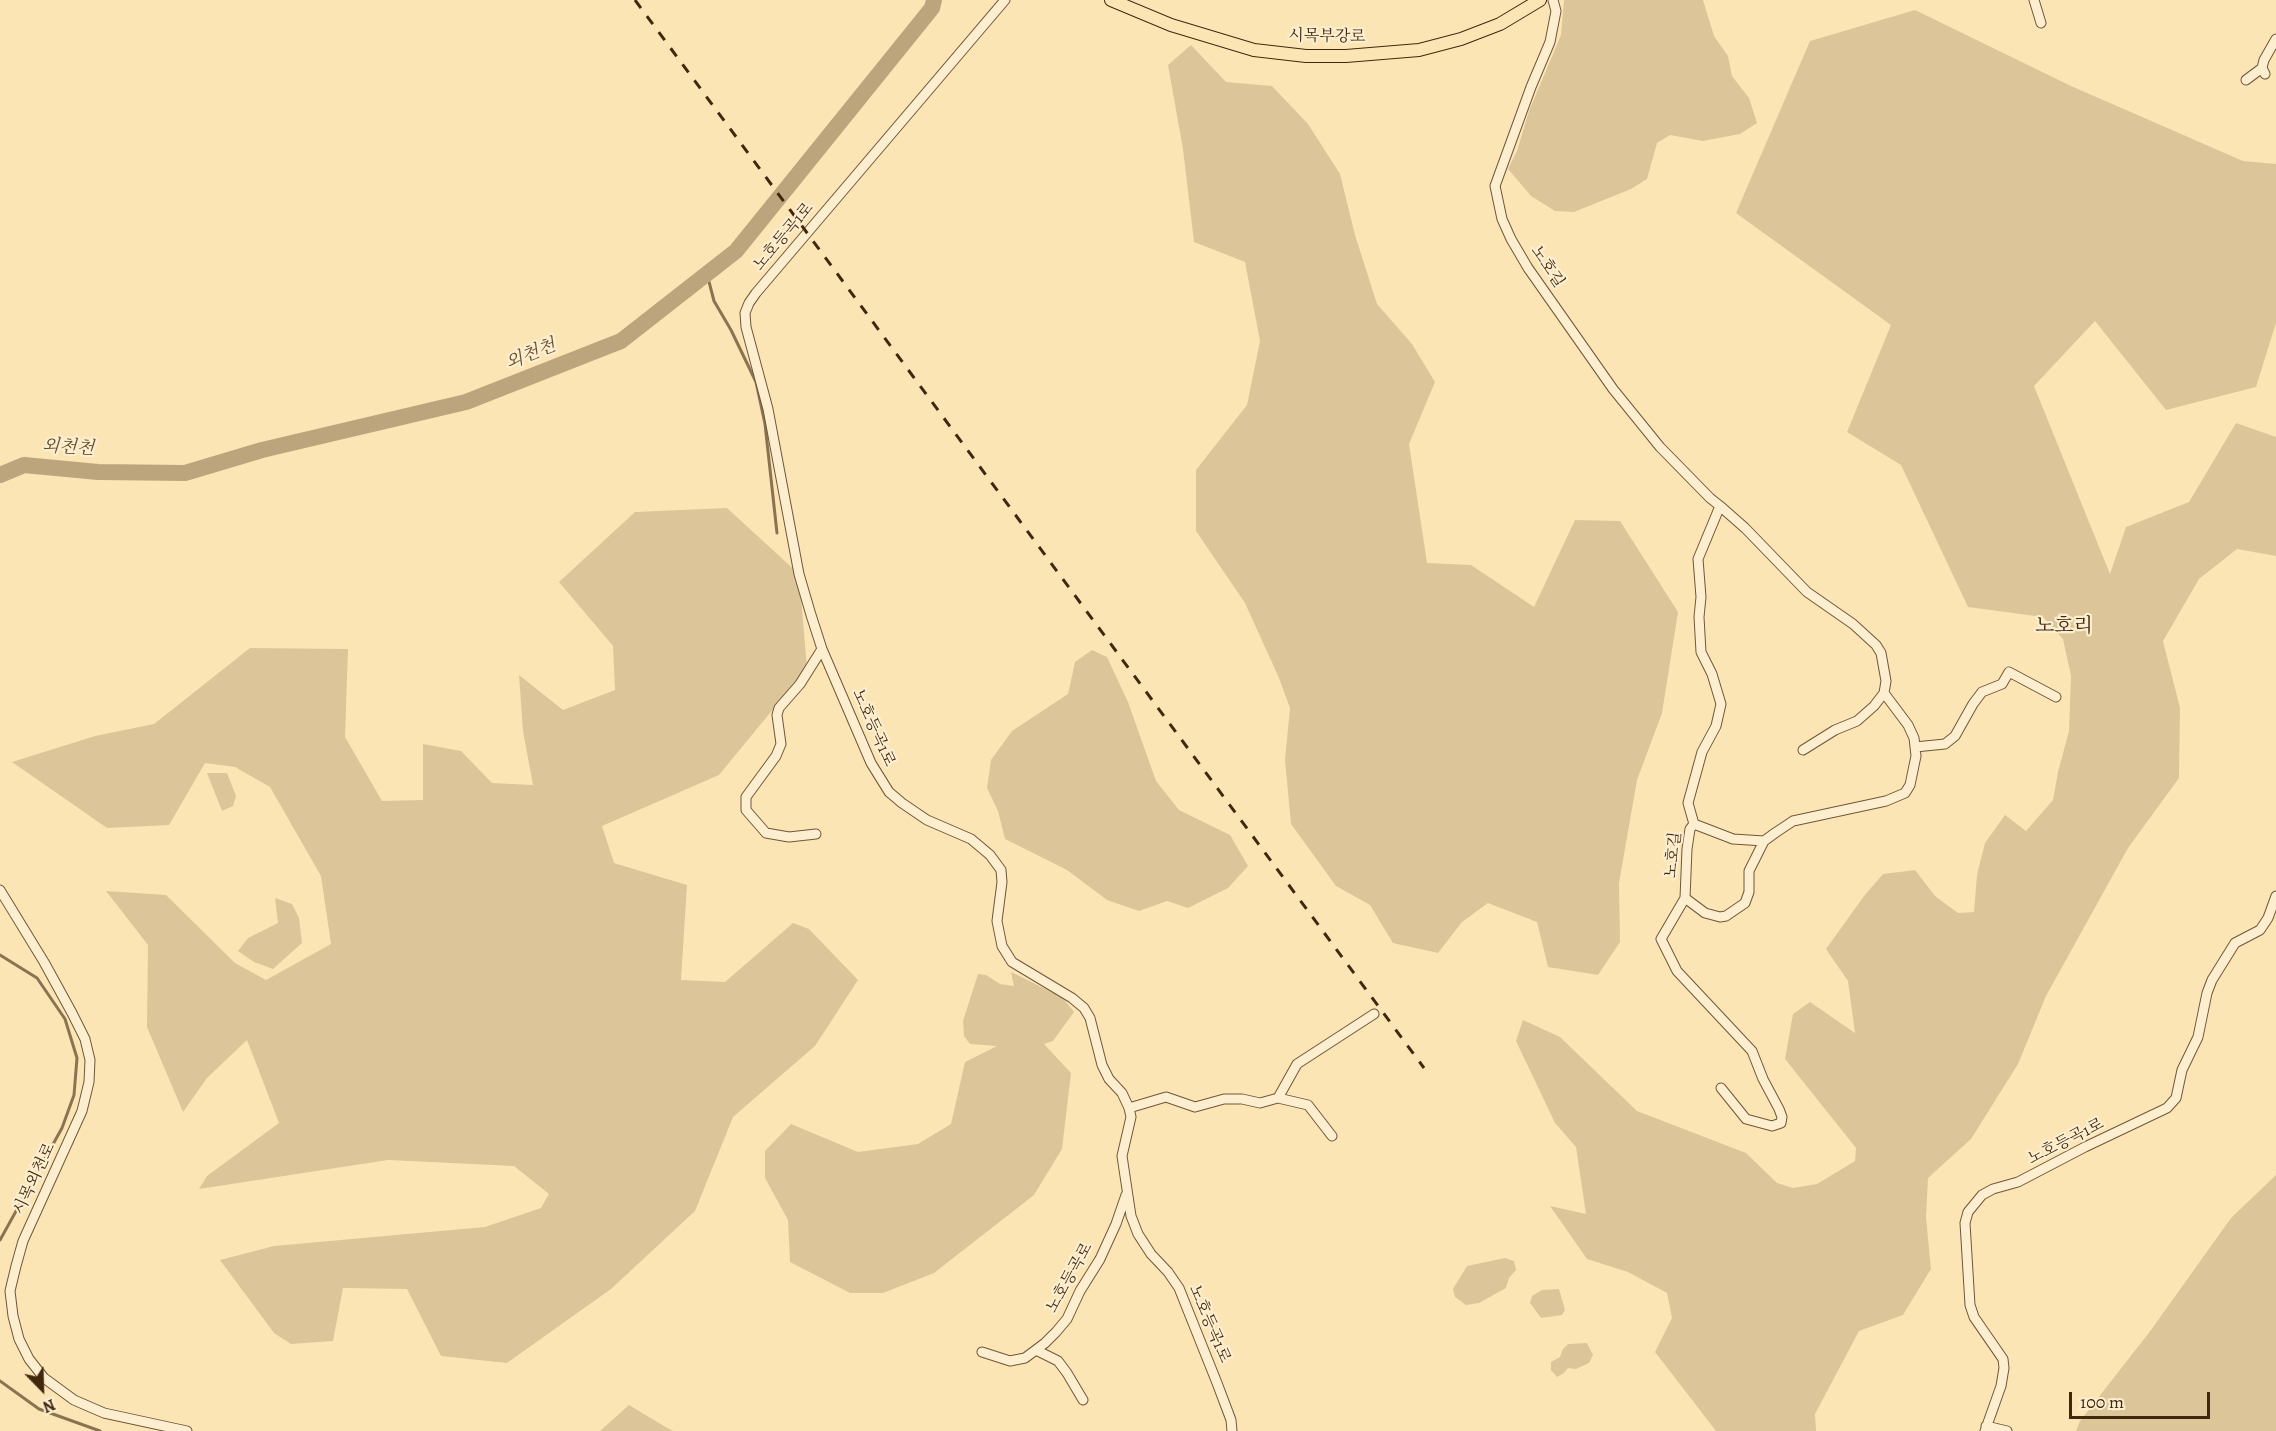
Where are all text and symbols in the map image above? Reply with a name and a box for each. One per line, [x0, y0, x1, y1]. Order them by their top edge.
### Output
street label: 시목부강로 [1288, 27, 1366, 47]
street label: 노호등곡1로 [750, 199, 818, 275]
street label: 노호길 [1526, 242, 1568, 292]
water label: 외천천 [503, 335, 559, 375]
water label: 외천천 [41, 436, 95, 460]
district label: 노호리 [2035, 615, 2093, 639]
street label: 노호등곡1로 [847, 686, 899, 770]
street label: 노호길 [1662, 831, 1686, 879]
street label: 노호등곡1로 [2025, 1115, 2107, 1169]
street label: 시목외천로 [10, 1140, 60, 1218]
street label: 노호등곡로 [1043, 1240, 1097, 1316]
street label: 노호등곡1로 [1184, 1282, 1234, 1366]
north arrow [12, 1359, 72, 1419]
scale bar [2072, 1380, 2213, 1418]
text: 100 m [2080, 1390, 2124, 1414]
text: N [39, 1393, 59, 1418]

